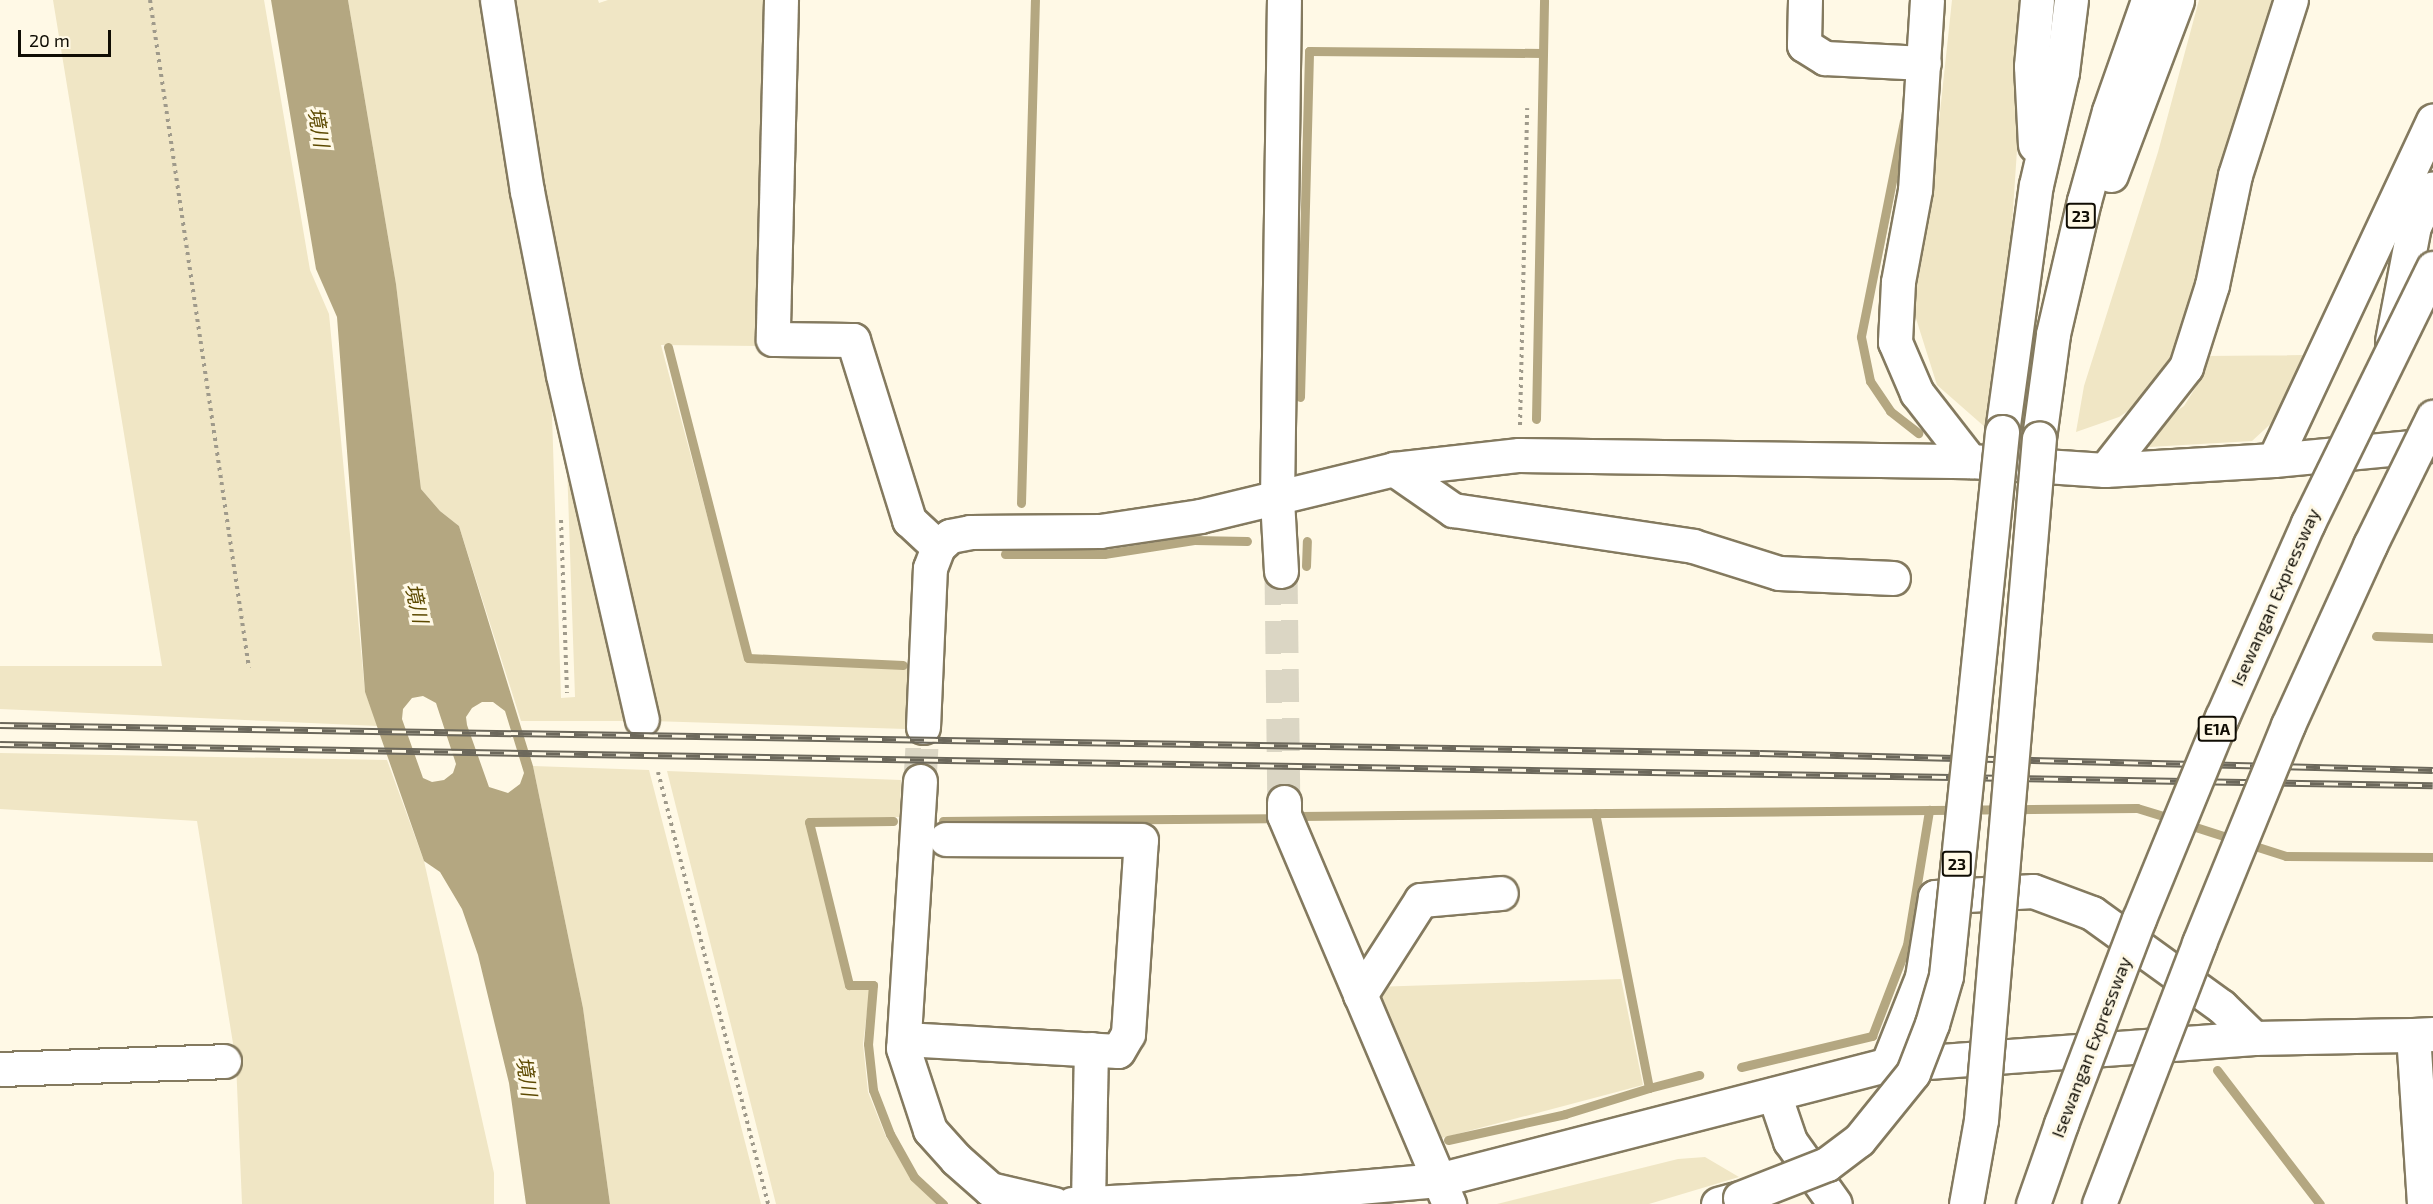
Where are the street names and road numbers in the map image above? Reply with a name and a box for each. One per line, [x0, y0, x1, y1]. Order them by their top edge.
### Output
road number: 23 [2064, 203, 2098, 229]
street label: Isewangan Expressway [2226, 505, 2324, 689]
road number: E1A [2198, 716, 2236, 742]
road number: 23 [1940, 851, 1974, 877]
street label: Isewangan Expressway [2046, 953, 2136, 1141]

